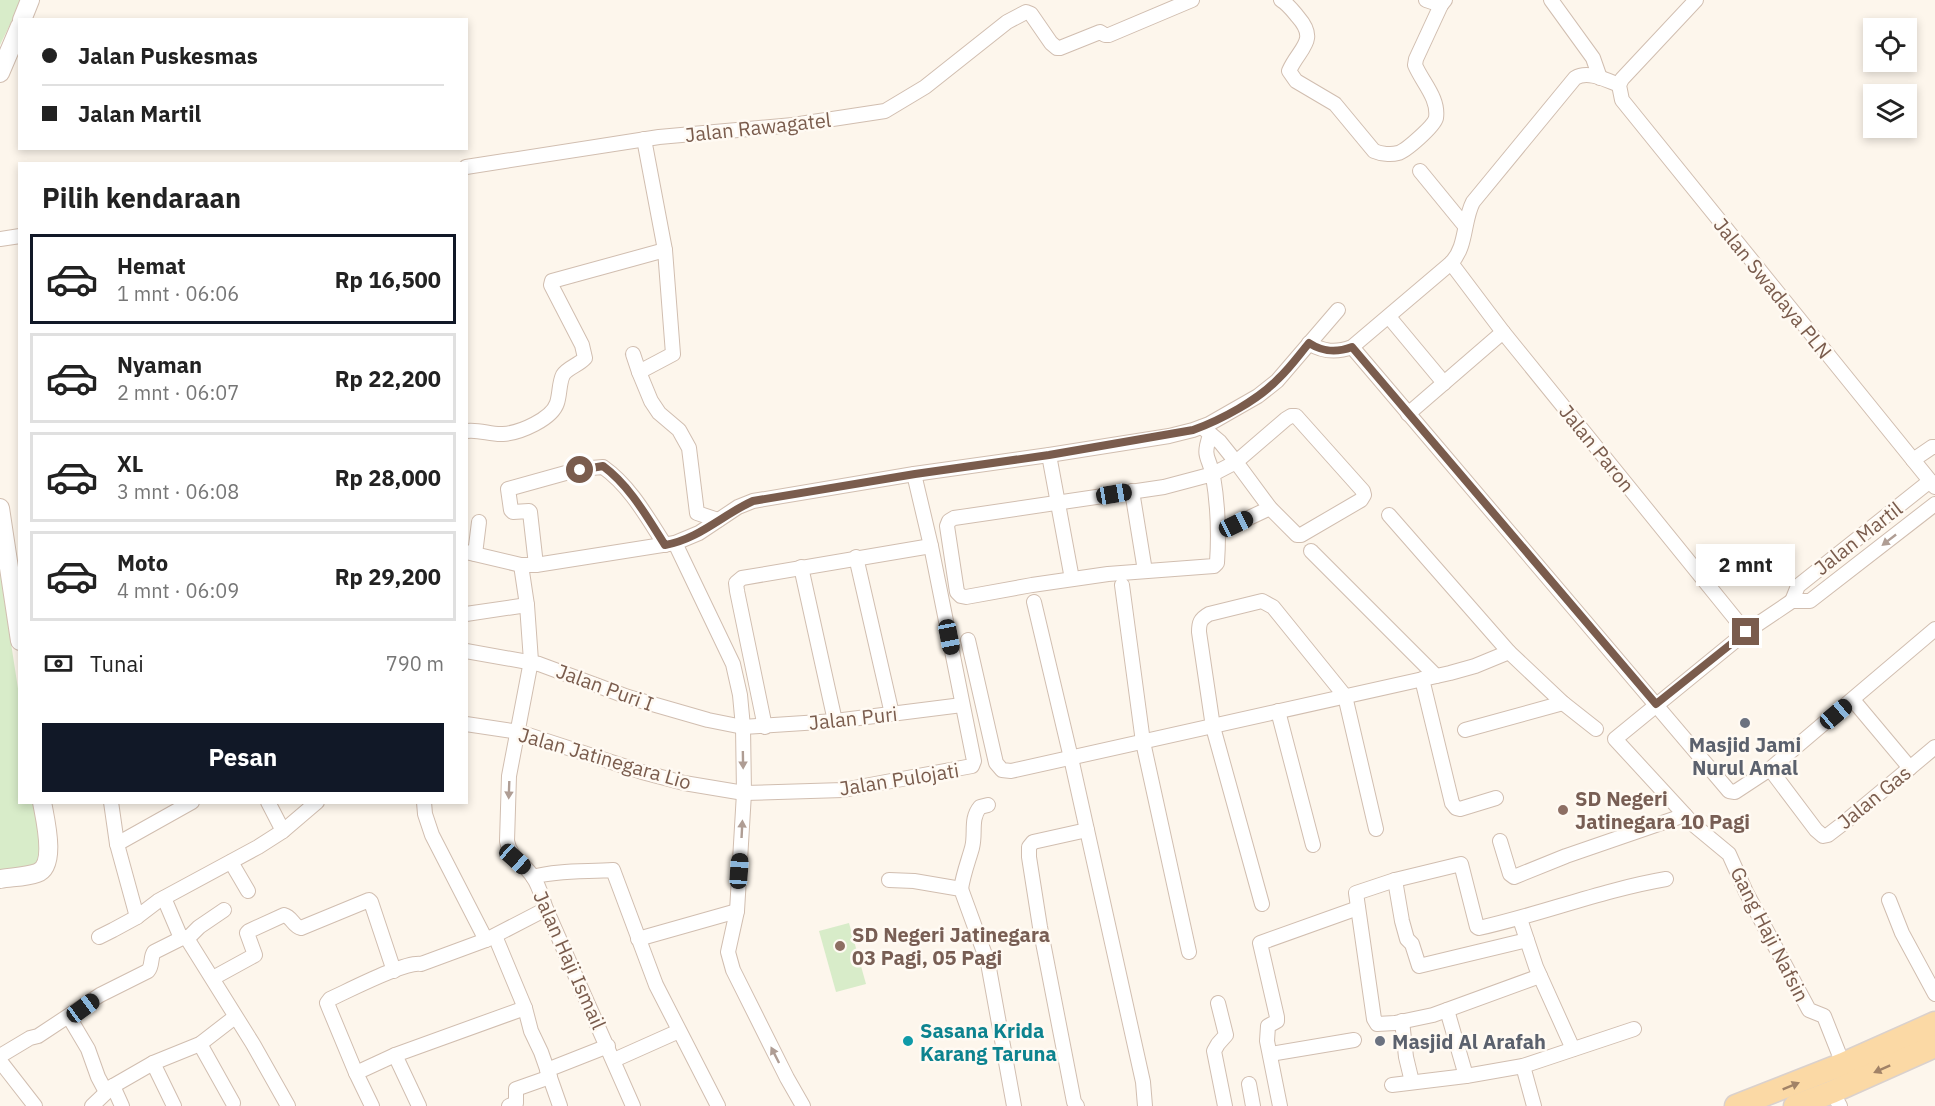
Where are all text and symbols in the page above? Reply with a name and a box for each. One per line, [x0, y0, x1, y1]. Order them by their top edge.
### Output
map controls [1863, 18, 1917, 138]
button: locate [1863, 18, 1917, 72]
text: Jalan Puskesmas [78, 41, 258, 70]
button: layers [1863, 84, 1917, 138]
text: Jalan Martil [78, 99, 201, 128]
street label: Jalan Rawagatel [684, 106, 832, 148]
text: Pilih kendaraan [42, 180, 241, 215]
street label: Jalan Swadaya PLN [1708, 212, 1838, 364]
text: Hemat [117, 251, 186, 280]
icon: car [45, 252, 99, 306]
text: Rp 16,500 [335, 265, 441, 294]
text: 1 mnt · 06:06 [117, 280, 239, 307]
text: Nyaman [117, 350, 202, 379]
icon: car [45, 351, 99, 405]
text: Rp 22,200 [335, 364, 441, 393]
text: 2 mnt · 06:07 [117, 379, 239, 406]
street label: Jalan Paron [1553, 399, 1641, 497]
text: XL [117, 449, 143, 478]
icon: car [45, 450, 99, 504]
route start [566, 456, 593, 483]
text: Rp 28,000 [335, 463, 441, 492]
text: 3 mnt · 06:08 [117, 478, 239, 505]
car [1095, 482, 1133, 506]
street label: Jalan Martil [1808, 495, 1908, 581]
car [1216, 508, 1256, 540]
one-way arrow [1881, 534, 1897, 547]
callout: 2 mnt [1696, 545, 1796, 587]
text: Moto [117, 548, 168, 577]
icon: car [45, 549, 99, 603]
text: 2 mnt [1718, 551, 1773, 578]
text: Rp 29,200 [335, 562, 441, 591]
text: 4 mnt · 06:09 [117, 577, 239, 604]
car [937, 618, 961, 656]
route end [1732, 618, 1759, 645]
icon: cash [42, 647, 75, 680]
text: Tunai [90, 649, 144, 678]
text: 790 m [386, 650, 444, 677]
street label: Jalan Puri I [553, 657, 657, 717]
car [1816, 696, 1856, 732]
street label: Jalan Puri [807, 700, 899, 736]
marker: Masjid Jami Nurul Amal [1738, 716, 1752, 730]
street label: Jalan Jatinegara Lio [516, 720, 694, 796]
button: Pesan [42, 723, 444, 792]
place label: Masjid Jami Nurul Amal [1689, 731, 1801, 781]
one-way arrow [738, 750, 748, 769]
street label: Jalan Pulojati [837, 756, 961, 802]
street label: Jalan Gas [1832, 759, 1916, 835]
one-way arrow [504, 780, 513, 799]
place label: SD Negeri Jatinegara 10 Pagi [1575, 785, 1750, 835]
marker: SD Negeri Jatinegara 10 Pagi [1556, 803, 1570, 817]
one-way arrow [737, 820, 746, 839]
car [496, 840, 534, 878]
car [729, 852, 749, 890]
street label: Gang Haji Nafsin [1724, 862, 1816, 1006]
street label: Jalan Haji Ismail [527, 886, 613, 1034]
place label: SD Negeri Jatinegara 03 Pagi, 05 Pagi [852, 921, 1050, 971]
marker: SD Negeri Jatinegara 03 Pagi, 05 Pagi [833, 939, 847, 953]
car [63, 990, 103, 1026]
place label: Sasana Krida Karang Taruna [920, 1017, 1057, 1067]
place label: Masjid Al Arafah [1392, 1028, 1546, 1055]
marker: Sasana Krida Karang Taruna [901, 1034, 915, 1048]
marker: Masjid Al Arafah [1373, 1034, 1387, 1048]
one-way arrow [770, 1046, 780, 1063]
one-way arrow [1873, 1065, 1890, 1074]
one-way arrow [1782, 1081, 1800, 1091]

